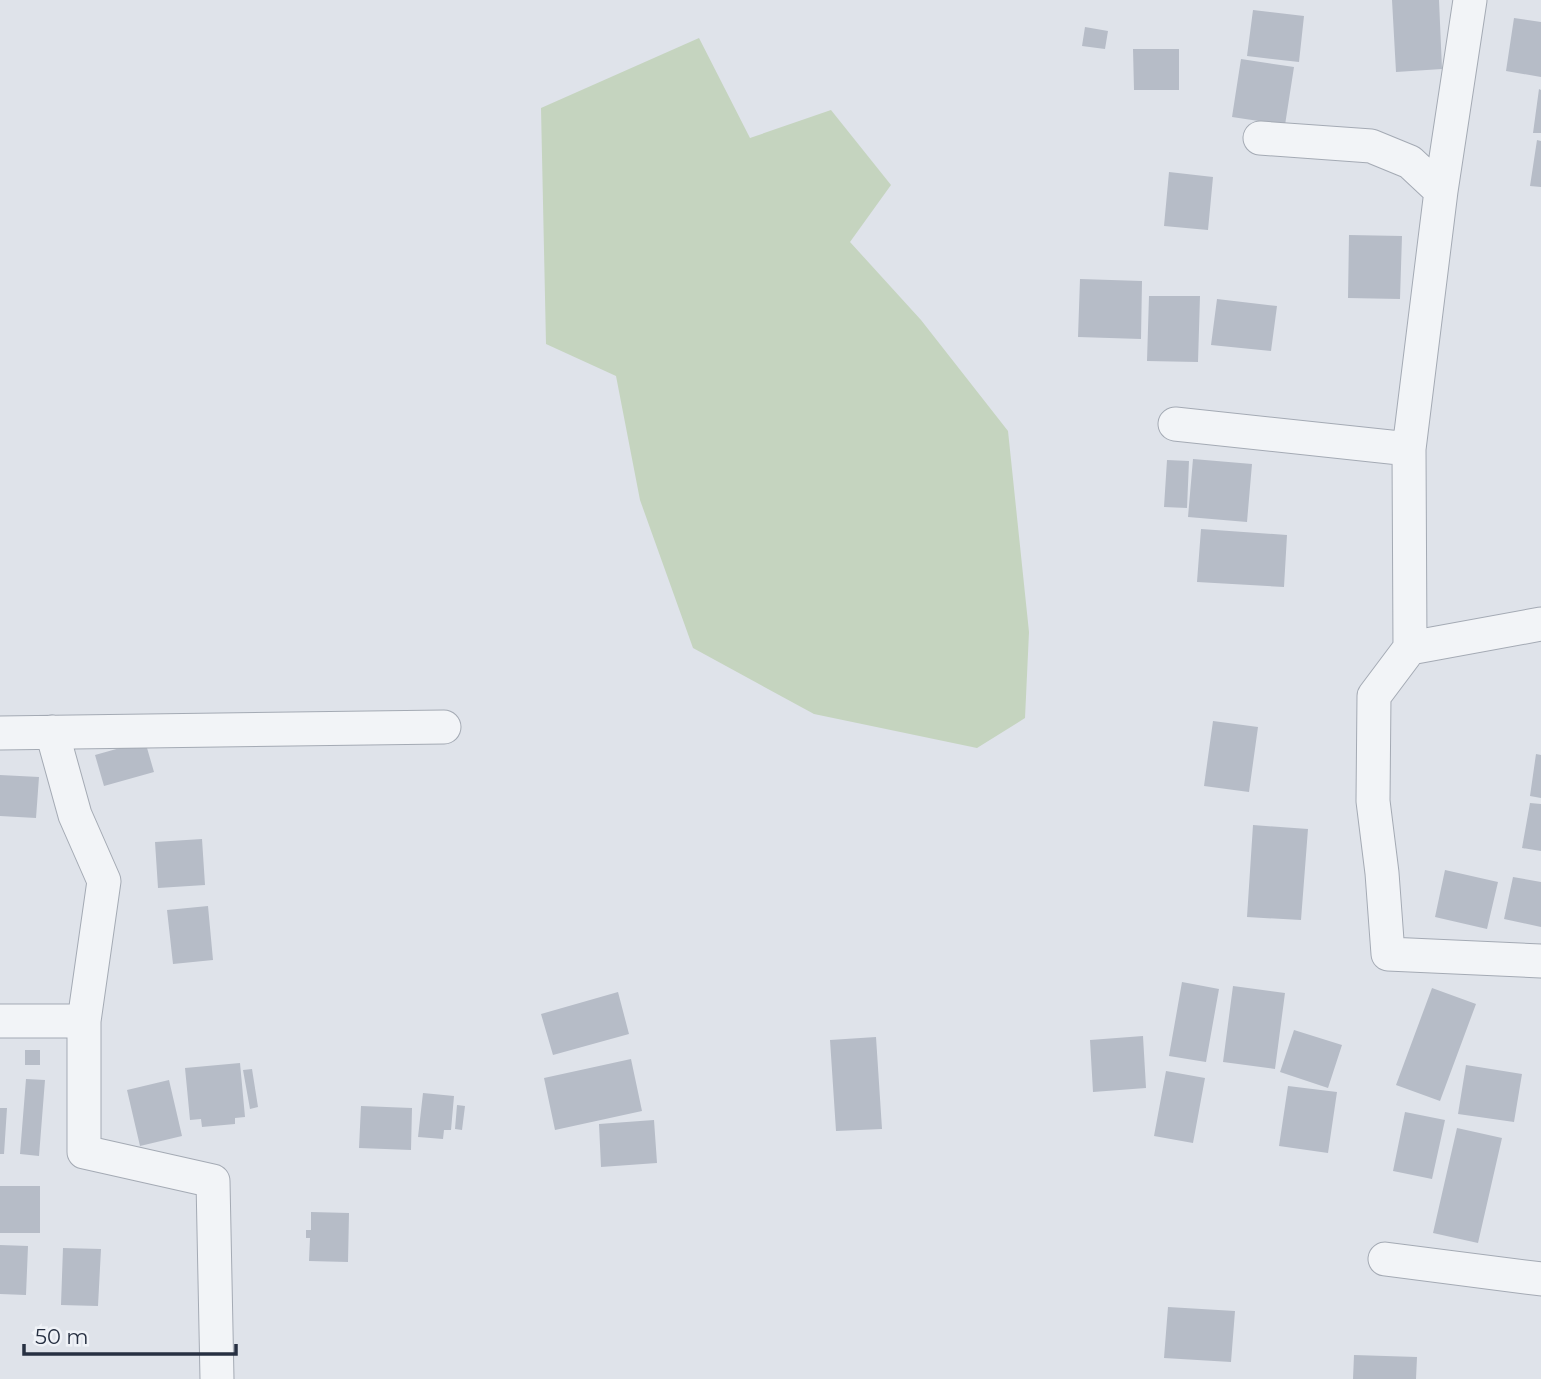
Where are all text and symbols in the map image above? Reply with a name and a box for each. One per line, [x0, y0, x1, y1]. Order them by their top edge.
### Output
scale bar [24, 1312, 236, 1356]
text: 50 m [35, 1324, 89, 1349]

